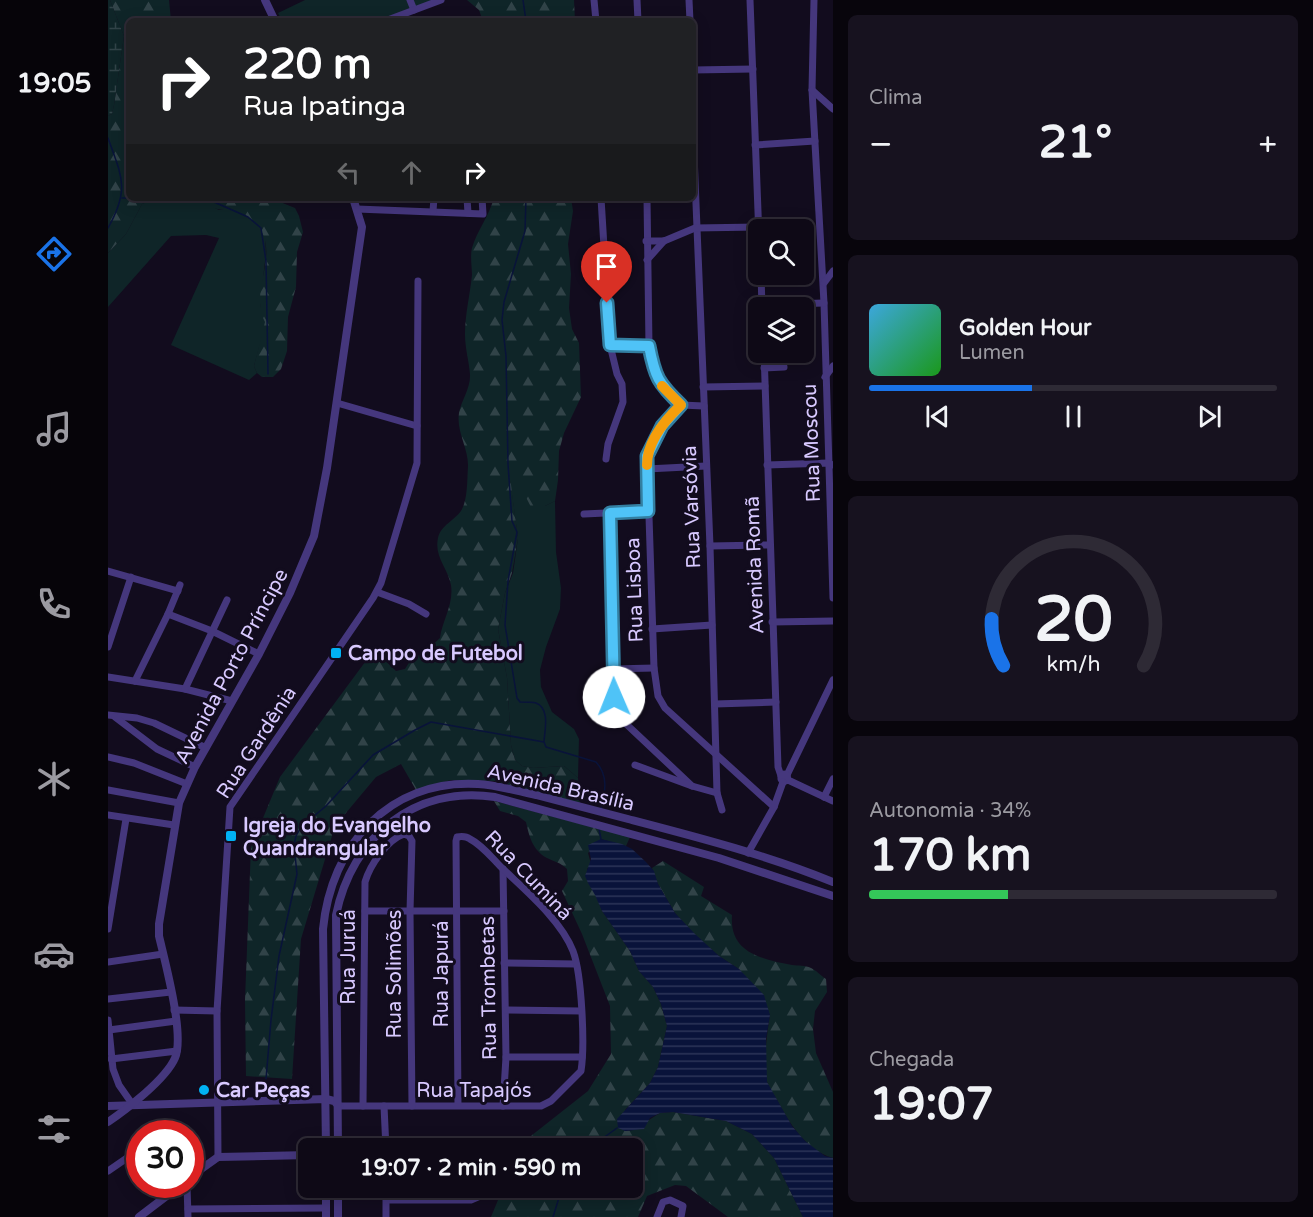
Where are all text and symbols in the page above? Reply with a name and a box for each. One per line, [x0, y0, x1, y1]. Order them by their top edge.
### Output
text: 220 m [243, 39, 372, 90]
icon: right [144, 42, 222, 120]
text: 19:05 [17, 67, 91, 100]
text: Clima [869, 86, 922, 110]
text: Rua Ipatinga [243, 90, 406, 123]
text: 21° [1039, 116, 1112, 170]
text: − [869, 125, 893, 164]
text: + [1258, 125, 1277, 164]
icon: left [332, 156, 365, 189]
icon: ahead [395, 156, 428, 189]
icon: right [458, 156, 491, 189]
map controls [748, 219, 814, 363]
button: search [748, 219, 814, 285]
icon: directions [33, 233, 75, 275]
pin [581, 241, 632, 303]
icon: arrive [590, 250, 623, 283]
button: layers [748, 297, 814, 363]
text: Golden Hour [959, 315, 1091, 341]
text: Lumen [959, 341, 1025, 365]
street label: Rua Moscou [798, 383, 826, 503]
icon: previous [921, 400, 954, 433]
icon: pause [1057, 400, 1090, 433]
icon: next [1193, 400, 1226, 433]
icon: music [33, 408, 75, 450]
street label: Rua Varsóvia [678, 445, 706, 569]
street label: Avenida Romã [741, 495, 769, 634]
street label: Rua Lisboa [621, 537, 649, 643]
street label: Avenida Porto Príncipe [170, 565, 294, 768]
icon: phone [33, 583, 75, 625]
text: 20 [1034, 583, 1112, 658]
place label: Campo de Futebol [348, 642, 523, 666]
marker: Campo de Futebol [329, 646, 343, 660]
text: km/h [1046, 651, 1100, 677]
position arrow [582, 665, 646, 729]
street label: Rua Gardênia [212, 682, 302, 803]
icon: climate [33, 758, 75, 800]
street label: Avenida Brasília [485, 759, 637, 817]
text: Autonomia · 34% [869, 799, 1031, 823]
place label: Igreja do Evangelho Quandrangular [243, 814, 431, 861]
street label: Rua Cuminá [480, 826, 577, 926]
marker: Igreja do Evangelho Quandrangular [224, 829, 238, 843]
text: 170 km [869, 829, 1031, 883]
street label: Rua Juruá [337, 909, 361, 1005]
street label: Rua Solimões [383, 910, 407, 1038]
street label: Rua Trombetas [476, 916, 502, 1060]
street label: Rua Japurá [430, 920, 454, 1028]
icon: car [33, 933, 75, 975]
text: Chegada [869, 1048, 954, 1072]
text: 19:07 [869, 1078, 994, 1132]
place label: Car Peças [216, 1079, 310, 1103]
street label: Rua Tapajós [416, 1079, 532, 1103]
marker: Car Peças [197, 1083, 211, 1097]
icon: filters [33, 1108, 75, 1150]
speed limit sign: 30 [126, 1120, 204, 1198]
text: 19:07 · 2 min · 590 m [360, 1155, 581, 1181]

